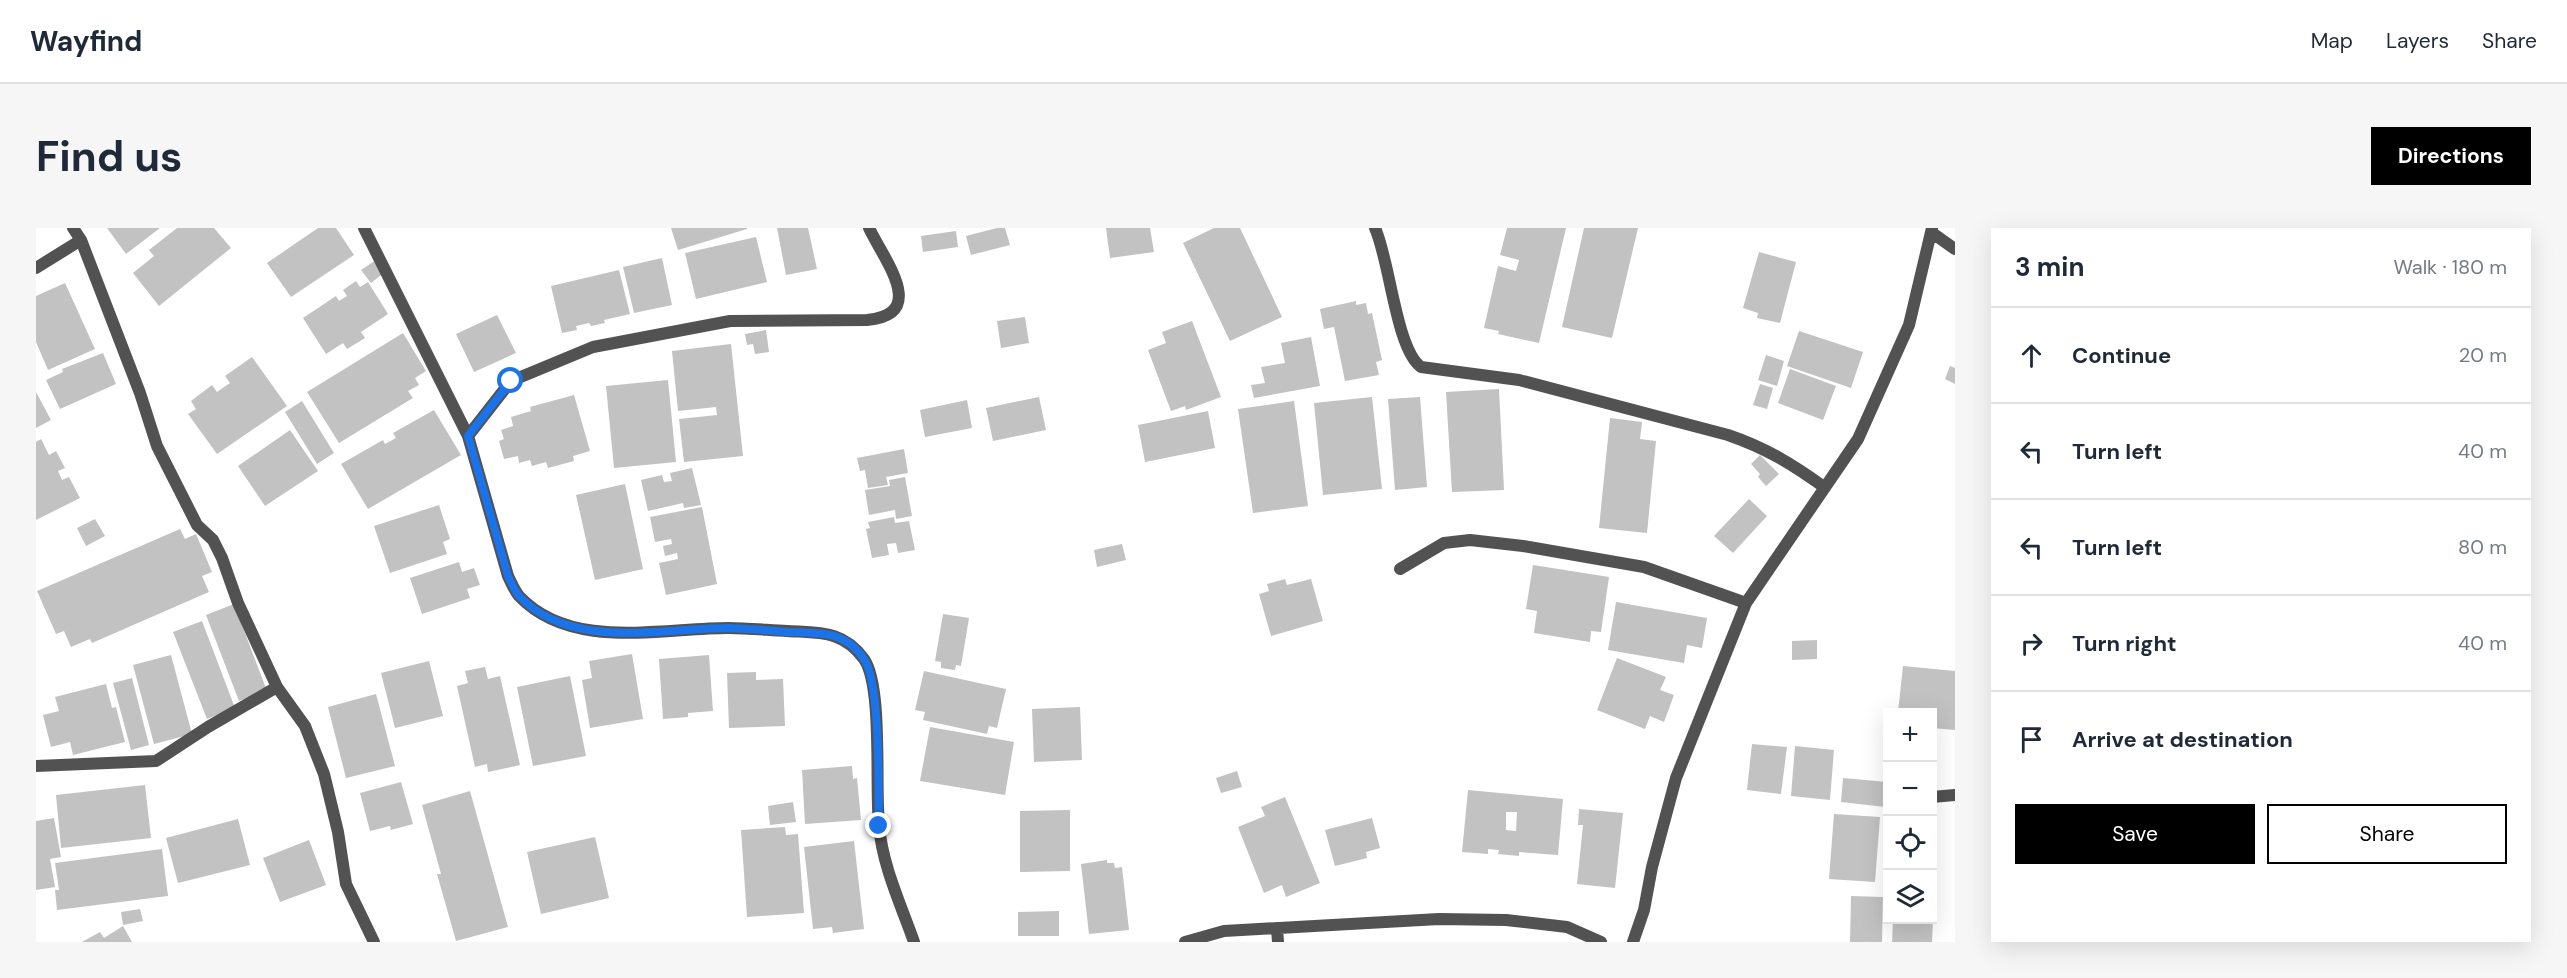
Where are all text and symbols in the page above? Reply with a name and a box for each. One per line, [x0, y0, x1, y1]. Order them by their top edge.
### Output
text: Wayfind [30, 23, 142, 60]
text: Map [2311, 27, 2353, 55]
text: Layers [2386, 27, 2449, 55]
text: Share [2482, 27, 2537, 55]
button: Directions [2371, 127, 2531, 185]
text: Find us [36, 129, 182, 184]
text: 3 min [2015, 250, 2084, 284]
text: Walk · 180 m [2393, 254, 2507, 280]
icon: ahead [2015, 339, 2048, 372]
text: Continue [2072, 341, 2171, 370]
text: 20 m [2459, 342, 2507, 368]
route start [497, 367, 523, 393]
icon: left [2015, 435, 2048, 468]
text: Turn left [2072, 437, 2162, 466]
text: 40 m [2458, 438, 2507, 464]
icon: left [2015, 531, 2048, 564]
text: Turn left [2072, 533, 2162, 562]
text: 80 m [2458, 534, 2507, 560]
icon: right [2015, 627, 2048, 660]
text: Turn right [2072, 629, 2177, 658]
text: 40 m [2458, 630, 2507, 656]
map controls [1883, 708, 1937, 924]
button: + [1883, 708, 1937, 762]
icon: arrive [2015, 723, 2048, 756]
text: Arrive at destination [2072, 725, 2293, 754]
button: − [1883, 762, 1937, 816]
button: Save [2015, 804, 2255, 864]
button: Share [2267, 804, 2507, 864]
route end [865, 812, 891, 838]
button: locate [1883, 816, 1937, 870]
button: layers [1883, 870, 1937, 924]

